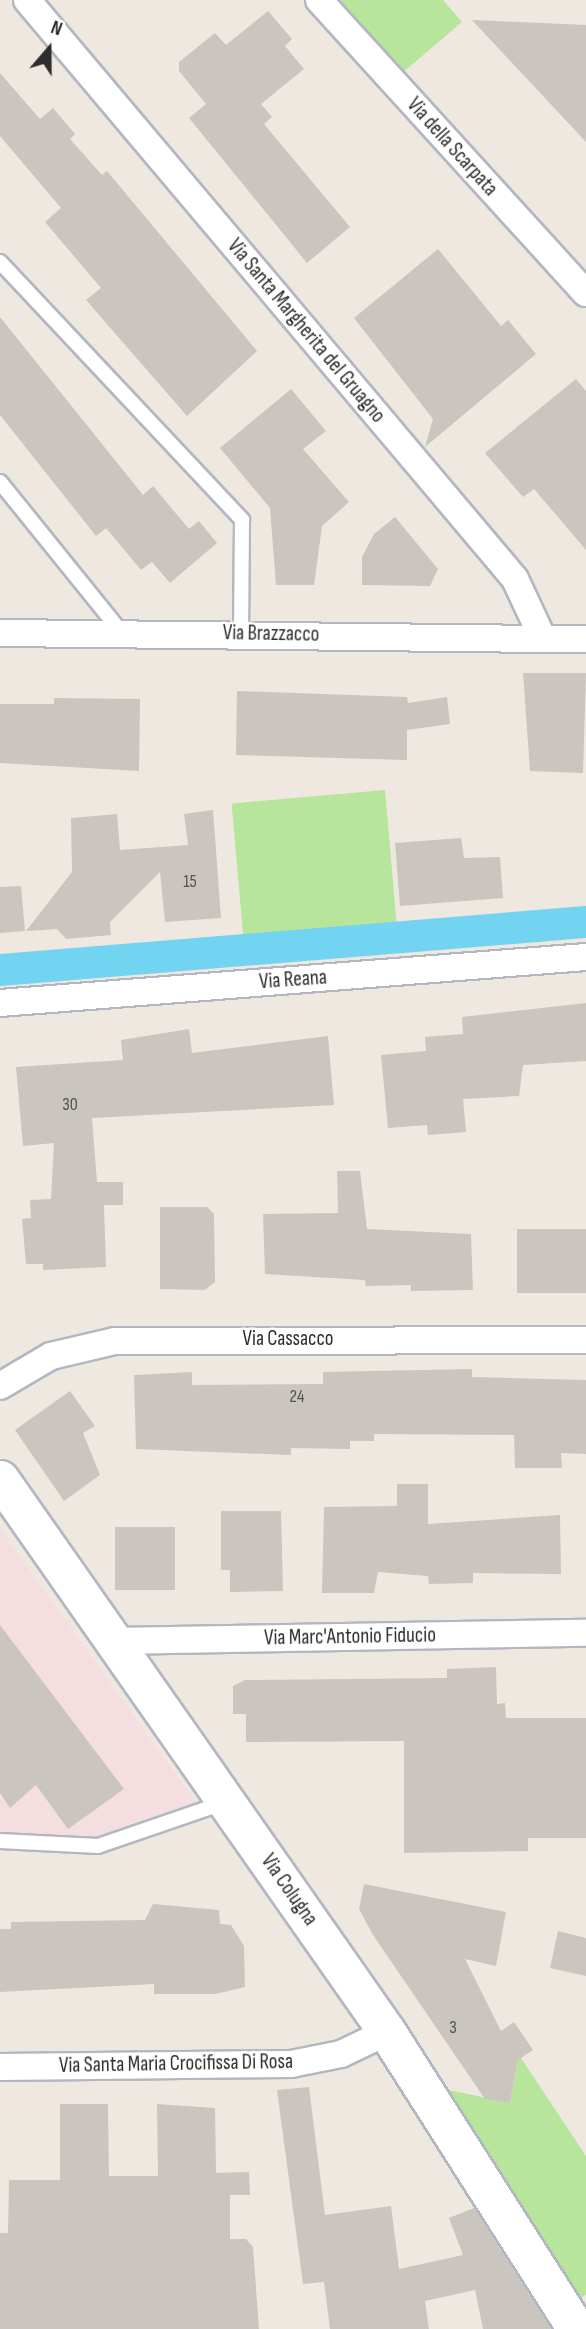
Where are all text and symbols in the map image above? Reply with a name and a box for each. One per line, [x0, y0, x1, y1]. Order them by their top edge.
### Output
north arrow [14, 14, 84, 84]
text: N [48, 16, 65, 41]
street label: Via della Scarpata [401, 93, 503, 201]
street label: Via Santa Margherita del Gruagno [222, 234, 390, 428]
street label: Via Brazzacco [223, 621, 319, 647]
house number: 15 [183, 871, 197, 893]
street label: Via Reana [258, 965, 328, 995]
house number: 30 [62, 1094, 78, 1116]
street label: Via Cassacco [243, 1326, 333, 1352]
house number: 24 [290, 1386, 304, 1408]
street label: Via Marc'Antonio Fiducio [264, 1623, 436, 1651]
street label: Via Colugna [255, 1849, 323, 1931]
house number: 3 [449, 2017, 457, 2039]
street label: Via Santa Maria Crocifissa Di Rosa [59, 2049, 293, 2079]

